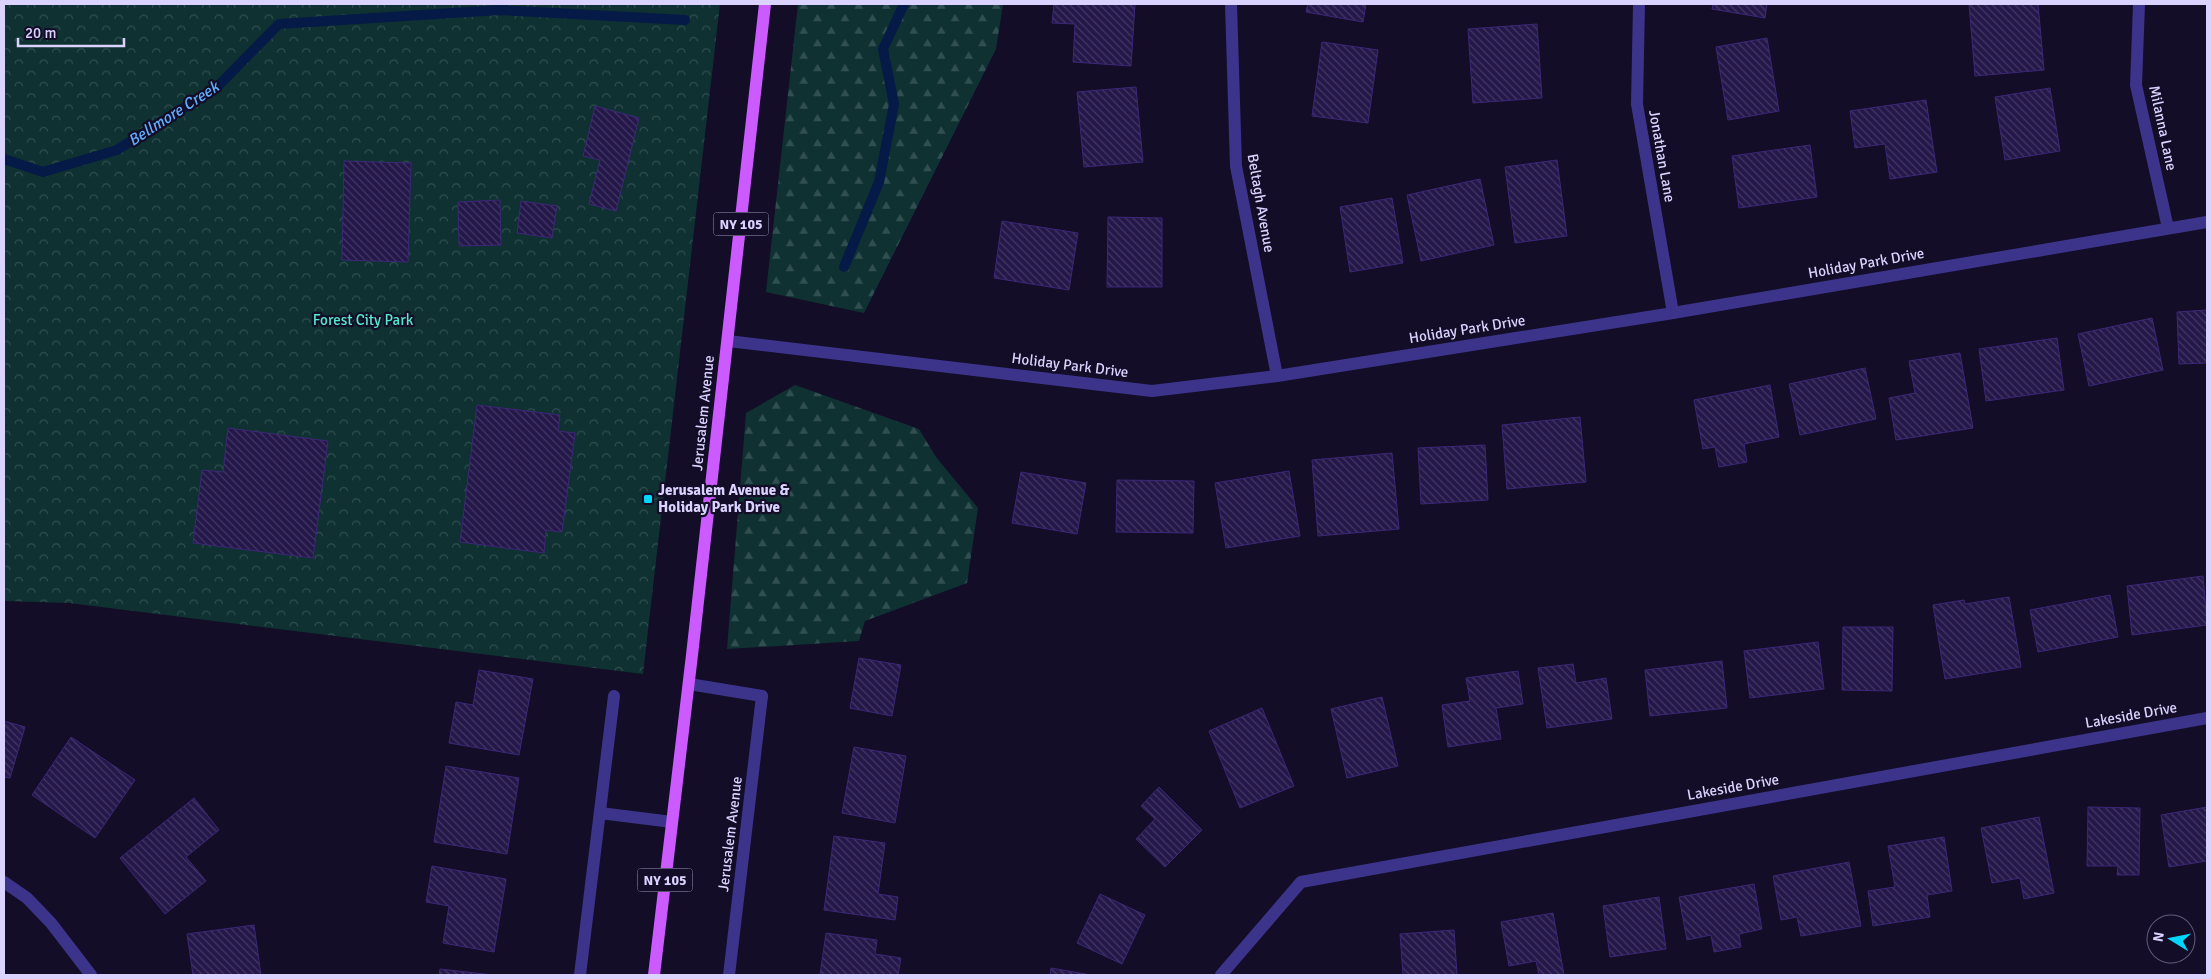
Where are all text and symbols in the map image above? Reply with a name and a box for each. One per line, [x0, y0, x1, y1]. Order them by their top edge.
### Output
scale bar [18, 15, 124, 47]
text: 20 m [25, 24, 56, 42]
water label: Bellmore Creek [124, 76, 224, 151]
street label: Milanna Lane [2145, 84, 2181, 172]
street label: Jonathan Lane [1645, 108, 1679, 204]
street label: Beltagh Avenue [1243, 152, 1279, 254]
road number: NY 105 [714, 212, 768, 235]
street label: Holiday Park Drive [1806, 244, 1926, 282]
park label: Forest City Park [313, 311, 414, 329]
street label: Holiday Park Drive [1407, 311, 1527, 347]
street label: Holiday Park Drive [1011, 349, 1129, 381]
street label: Jerusalem Avenue [688, 354, 718, 472]
place label: Jerusalem Avenue & Holiday Park Drive [658, 481, 789, 516]
marker: Jerusalem Avenue & Holiday Park Drive [642, 493, 654, 505]
street label: Lakeside Drive [2084, 698, 2178, 732]
street label: Lakeside Drive [1686, 770, 1780, 804]
street label: Jerusalem Avenue [714, 775, 746, 893]
road number: NY 105 [638, 868, 692, 892]
north arrow [2146, 914, 2196, 964]
text: N [2149, 931, 2168, 943]

